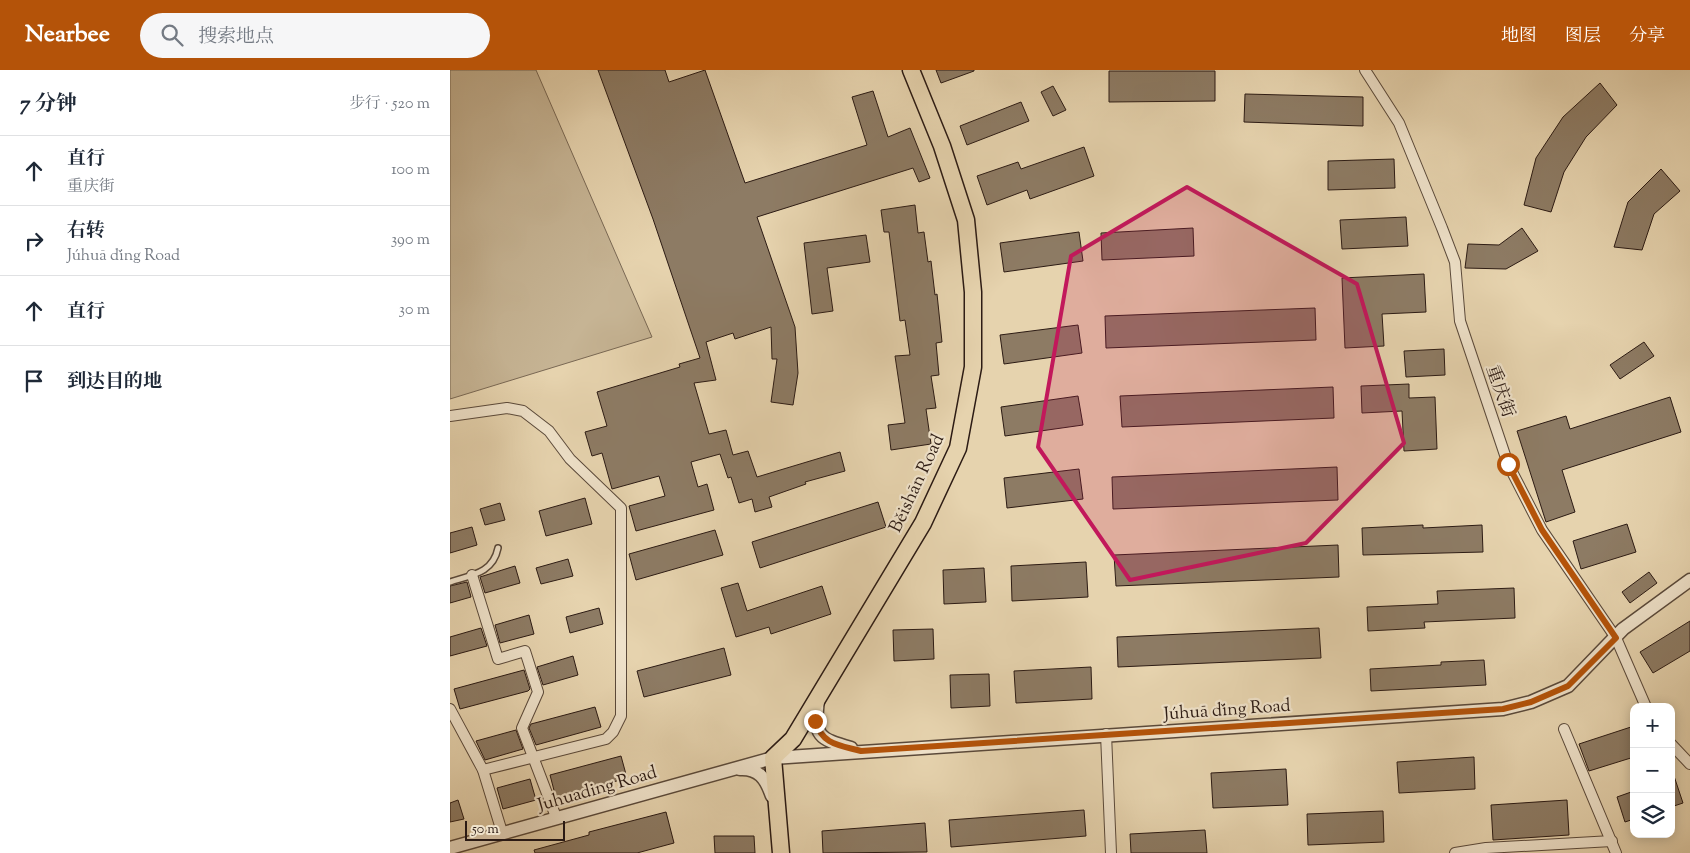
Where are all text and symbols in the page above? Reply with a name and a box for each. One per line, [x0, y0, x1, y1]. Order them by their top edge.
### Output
search box [140, 13, 490, 58]
text: Nearbee [25, 18, 110, 52]
icon: search [158, 21, 186, 49]
text: 搜索地点 [198, 24, 274, 51]
text: 地图 [1501, 24, 1537, 50]
text: 图层 [1565, 24, 1601, 50]
text: 分享 [1629, 24, 1665, 50]
text: 7 分钟 [20, 90, 77, 120]
text: 步行 · 520 m [349, 93, 430, 116]
text: 直行 [67, 146, 105, 173]
icon: ahead [20, 157, 48, 185]
text: 100 m [391, 159, 430, 182]
text: 重庆街 [67, 176, 115, 199]
text: 右转 [67, 218, 105, 245]
icon: right [20, 227, 48, 255]
text: 390 m [391, 229, 430, 252]
text: Júhuā dǐng Road [67, 245, 180, 268]
icon: ahead [20, 297, 48, 325]
text: 直行 [67, 299, 105, 326]
text: 30 m [399, 299, 430, 322]
street label: 重庆街 [1478, 362, 1520, 421]
icon: arrive [20, 367, 48, 395]
text: 到达目的地 [67, 369, 162, 396]
street label: Běishān Road [884, 430, 952, 537]
route start [1497, 453, 1520, 476]
street label: Júhuā dǐng Road [1162, 694, 1292, 728]
map controls [1630, 703, 1675, 838]
button: + [1630, 703, 1675, 748]
route end [804, 710, 827, 733]
button: − [1630, 748, 1675, 793]
street label: Juhuading Road [534, 760, 660, 820]
button: layers [1630, 793, 1675, 838]
scale bar [465, 818, 565, 841]
text: 50 m [472, 820, 499, 840]

